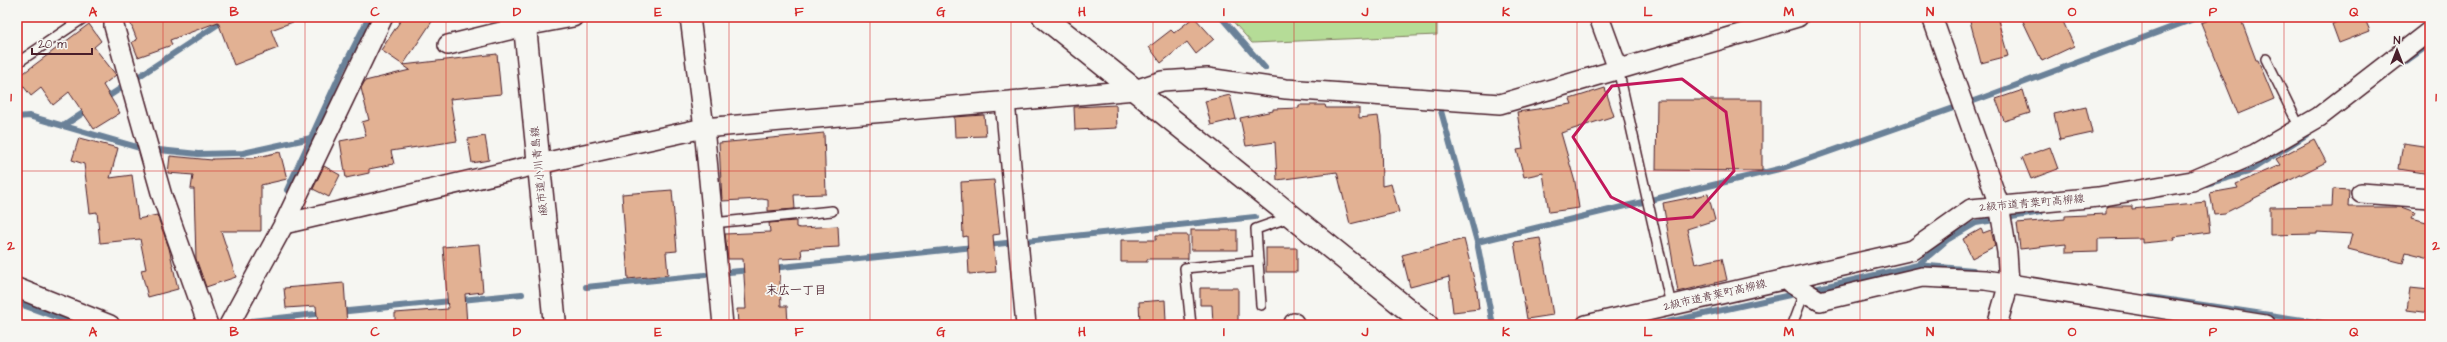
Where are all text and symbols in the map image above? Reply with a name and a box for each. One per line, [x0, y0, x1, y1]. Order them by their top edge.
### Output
text: A [89, 3, 98, 21]
text: B [229, 3, 239, 21]
text: C [370, 3, 380, 21]
text: D [513, 3, 522, 21]
text: E [654, 3, 662, 21]
text: F [794, 3, 804, 21]
text: G [936, 3, 946, 21]
text: H [1078, 3, 1086, 21]
text: I [1223, 3, 1225, 21]
text: J [1361, 3, 1369, 21]
text: K [1502, 3, 1510, 21]
text: L [1643, 3, 1653, 21]
text: M [1784, 3, 1795, 21]
text: N [1926, 3, 1934, 21]
text: O [2068, 3, 2077, 21]
text: P [2209, 3, 2218, 21]
text: Q [2349, 3, 2359, 21]
scale bar [32, 30, 92, 56]
north arrow [2377, 30, 2417, 70]
text: N [2394, 33, 2401, 48]
text: 20 m [38, 36, 67, 53]
text: 1 [10, 88, 12, 106]
text: 1 [2435, 88, 2437, 106]
street label: 1級市道小川青島線 [527, 126, 551, 216]
street label: 2級市道青葉町高柳線 [1979, 191, 2085, 215]
text: 2 [6, 237, 15, 255]
text: 2 [2431, 237, 2440, 255]
street label: 2級市道青葉町高柳線 [1662, 276, 1768, 314]
district label: 末広一丁目 [766, 282, 826, 299]
text: A [89, 323, 98, 341]
text: B [229, 323, 239, 341]
text: C [370, 323, 380, 341]
text: D [513, 323, 522, 341]
text: E [654, 323, 662, 341]
text: F [794, 323, 804, 341]
text: G [936, 323, 946, 341]
text: H [1078, 323, 1086, 341]
text: I [1223, 323, 1225, 341]
text: J [1361, 323, 1369, 341]
text: K [1502, 323, 1510, 341]
text: L [1643, 323, 1653, 341]
text: M [1784, 323, 1795, 341]
text: N [1926, 323, 1934, 341]
text: O [2068, 323, 2077, 341]
text: P [2209, 323, 2218, 341]
text: Q [2349, 323, 2359, 341]

